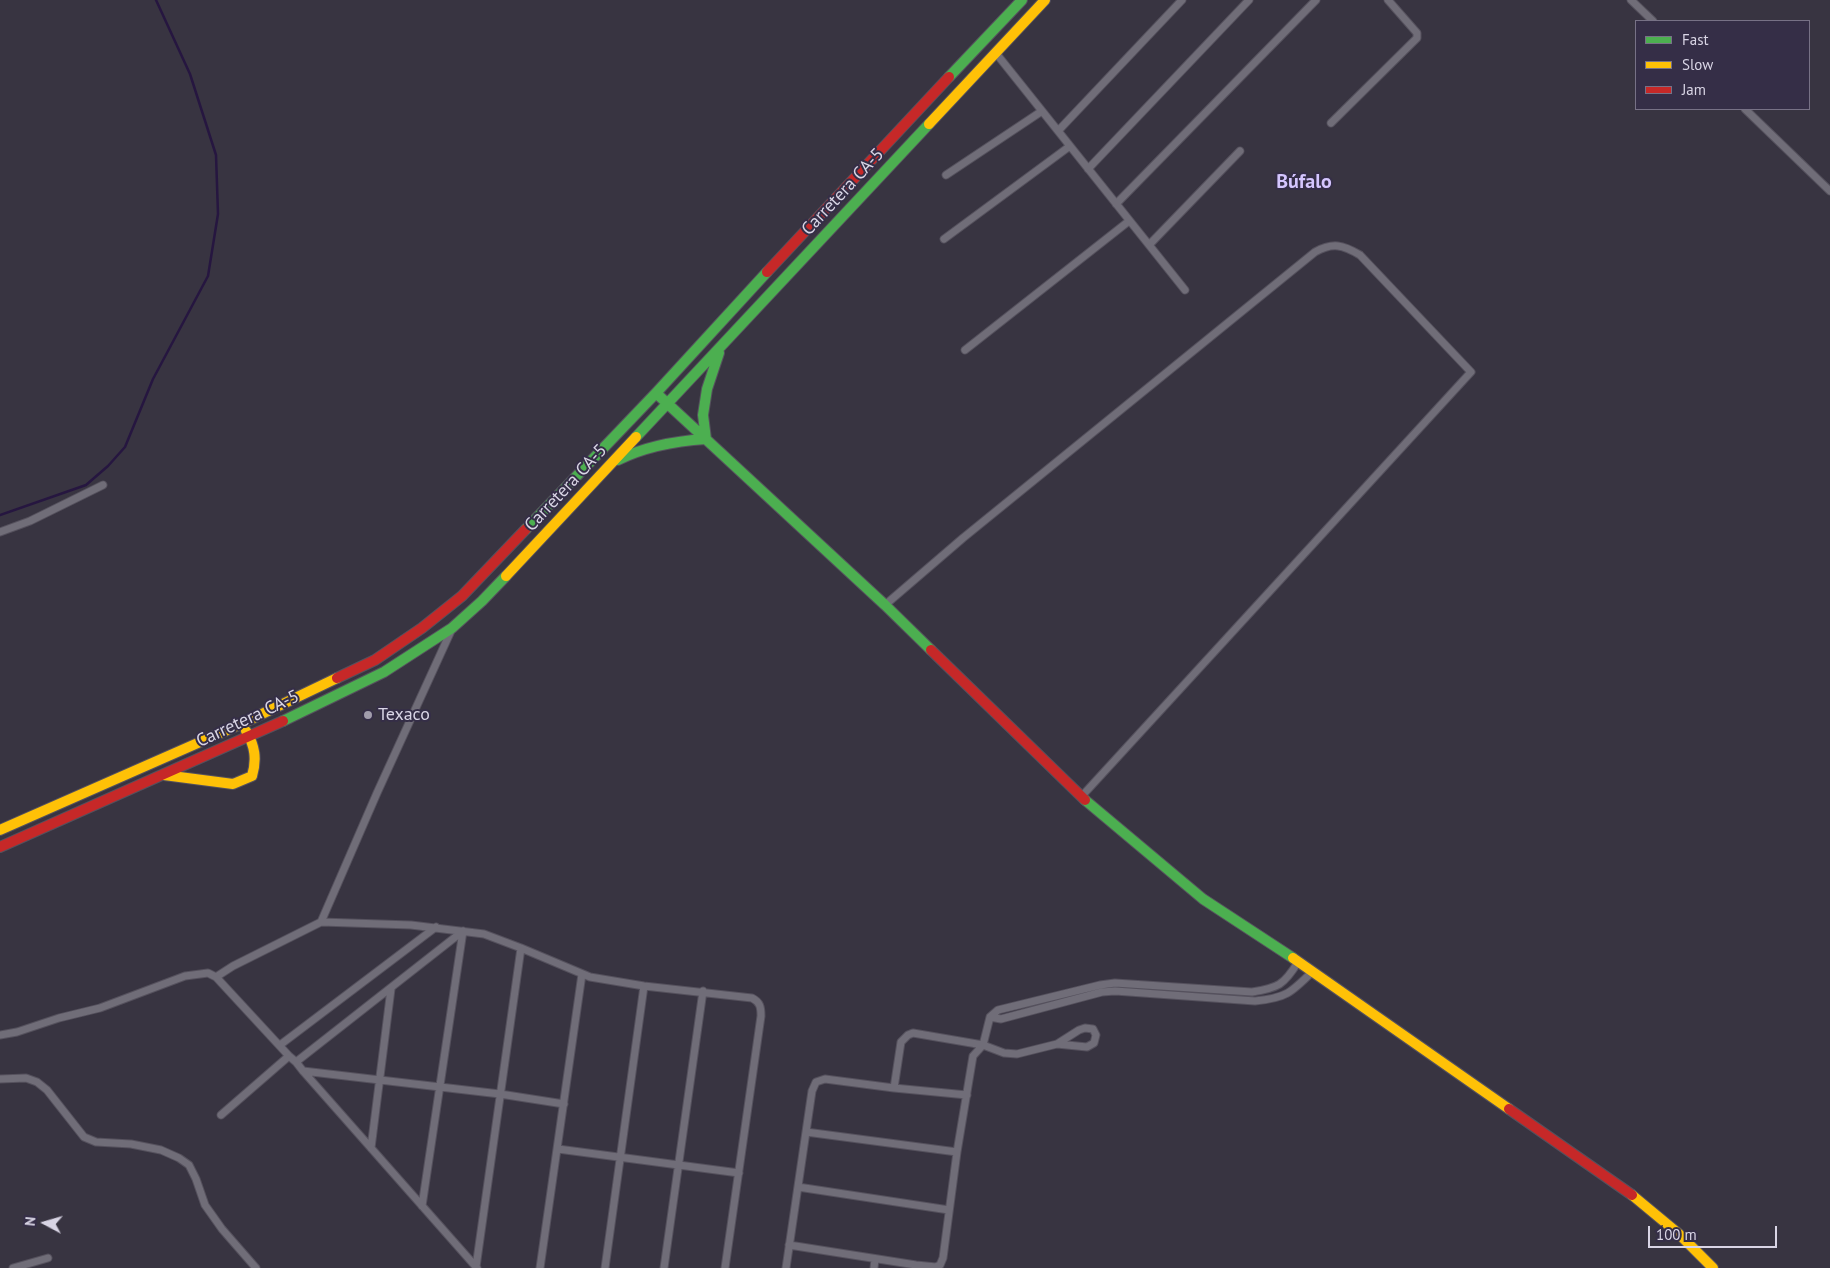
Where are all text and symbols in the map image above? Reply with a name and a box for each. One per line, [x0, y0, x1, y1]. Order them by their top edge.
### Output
legend [1635, 20, 1810, 110]
text: Fast [1682, 30, 1709, 49]
text: Slow [1682, 55, 1713, 74]
text: Jam [1682, 80, 1706, 99]
street label: Carretera CA-5 [797, 144, 889, 240]
district label: Búfalo [1276, 170, 1332, 194]
street label: Carretera CA-5 [520, 440, 612, 536]
street label: Carretera CA-5 [193, 686, 303, 752]
place label: Texaco [378, 704, 430, 726]
marker: Texaco [362, 709, 374, 721]
north arrow [20, 1198, 70, 1248]
text: N [21, 1216, 40, 1227]
scale bar [1650, 1216, 1779, 1248]
text: 100 m [1656, 1225, 1697, 1244]

